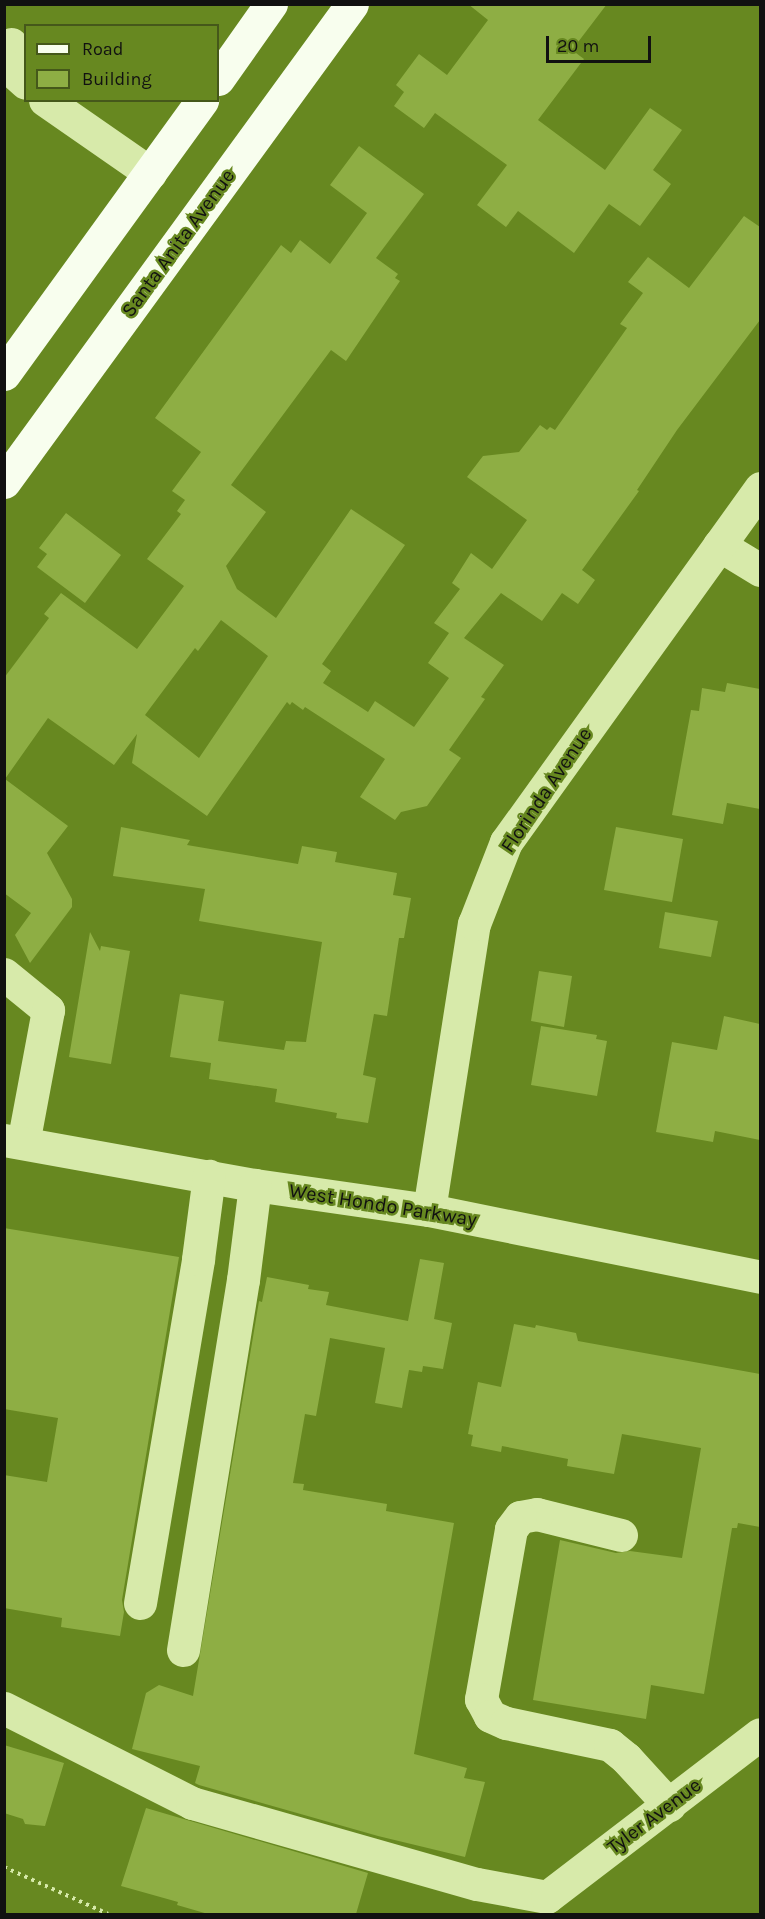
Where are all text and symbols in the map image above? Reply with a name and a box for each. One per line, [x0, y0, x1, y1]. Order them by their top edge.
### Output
legend [24, 24, 219, 102]
scale bar [549, 24, 654, 62]
text: 20 m [557, 35, 599, 57]
text: Road [82, 38, 123, 60]
text: Building [82, 68, 152, 90]
street label: Santa Anita Avenue [116, 164, 240, 322]
street label: Florinda Avenue [495, 723, 597, 857]
street label: West Hondo Parkway [287, 1178, 479, 1232]
street label: Tyler Avenue [602, 1773, 706, 1859]

